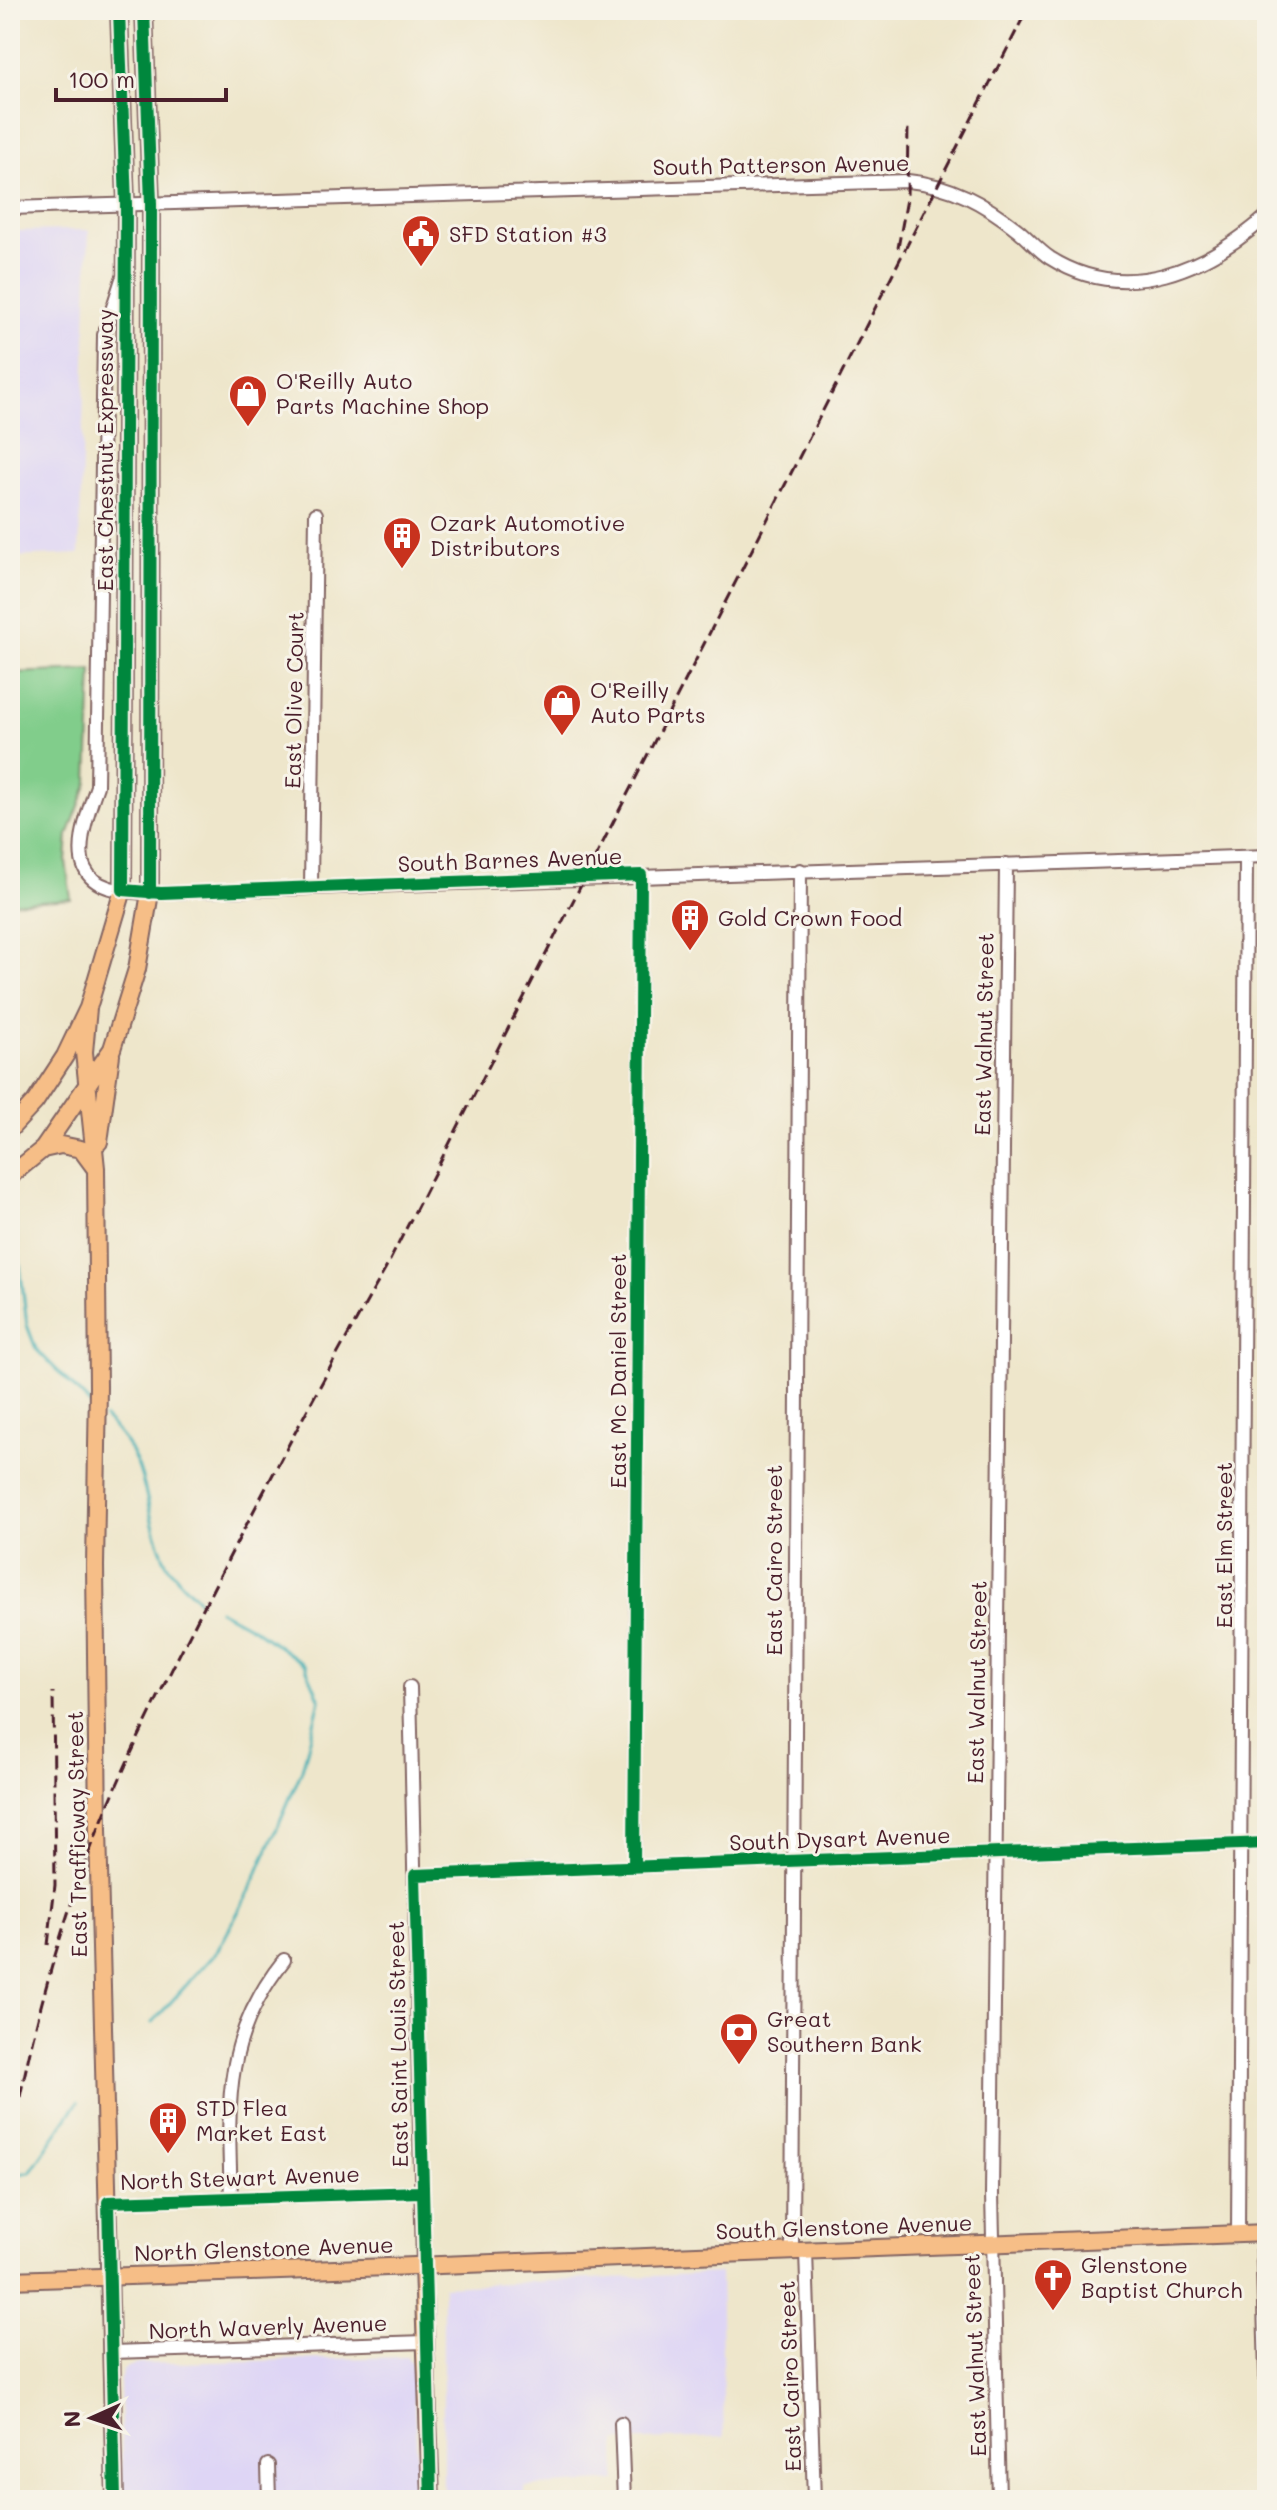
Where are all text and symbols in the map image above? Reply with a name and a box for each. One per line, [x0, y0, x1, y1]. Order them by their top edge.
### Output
scale bar [56, 52, 226, 102]
text: 100 m [68, 63, 135, 94]
street label: South Patterson Avenue [652, 148, 910, 181]
public building icon: SFD Station #3 [400, 213, 442, 268]
place label: SFD Station #3 [449, 219, 607, 248]
street label: East Chestnut Expressway [90, 309, 119, 591]
place label: O'Reilly Auto Parts Machine Shop [276, 366, 489, 420]
shop icon: O'Reilly Auto Parts Machine Shop [227, 373, 269, 428]
place label: Ozark Automotive Distributors [430, 508, 625, 562]
building icon: Ozark Automotive Distributors [381, 515, 423, 570]
street label: East Olive Court [277, 611, 310, 789]
place label: O'Reilly Auto Parts [590, 675, 706, 729]
shop icon: O'Reilly Auto Parts [541, 682, 583, 737]
street label: South Barnes Avenue [397, 841, 623, 878]
building icon: Gold Crown Food [669, 897, 711, 952]
place label: Gold Crown Food [718, 903, 902, 932]
street label: East Walnut Street [967, 932, 1000, 1136]
street label: East Mc Daniel Street [603, 1253, 632, 1489]
street label: East Elm Street [1209, 1462, 1238, 1628]
street label: East Cairo Street [759, 1464, 788, 1656]
street label: East Walnut Street [960, 1580, 993, 1784]
street label: East Trafficway Street [60, 1710, 93, 1958]
street label: South Dysart Avenue [729, 1820, 951, 1857]
street label: East Saint Louis Street [381, 1920, 414, 2168]
place label: Great Southern Bank [767, 2004, 922, 2058]
bank icon: Great Southern Bank [718, 2011, 760, 2066]
place label: STD Flea Market East [196, 2093, 327, 2147]
building icon: STD Flea Market East [147, 2100, 189, 2155]
street label: North Stewart Avenue [120, 2159, 360, 2196]
street label: South Glenstone Avenue [715, 2208, 973, 2245]
street label: North Glenstone Avenue [134, 2229, 394, 2268]
place label: Glenstone Baptist Church [1081, 2250, 1242, 2304]
street label: East Walnut Street [956, 2253, 993, 2457]
church icon: Glenstone Baptist Church [1032, 2257, 1074, 2312]
street label: East Cairo Street [772, 2280, 807, 2472]
street label: North Waverly Avenue [148, 2308, 388, 2345]
north arrow [52, 2378, 132, 2458]
text: N [57, 2410, 86, 2428]

